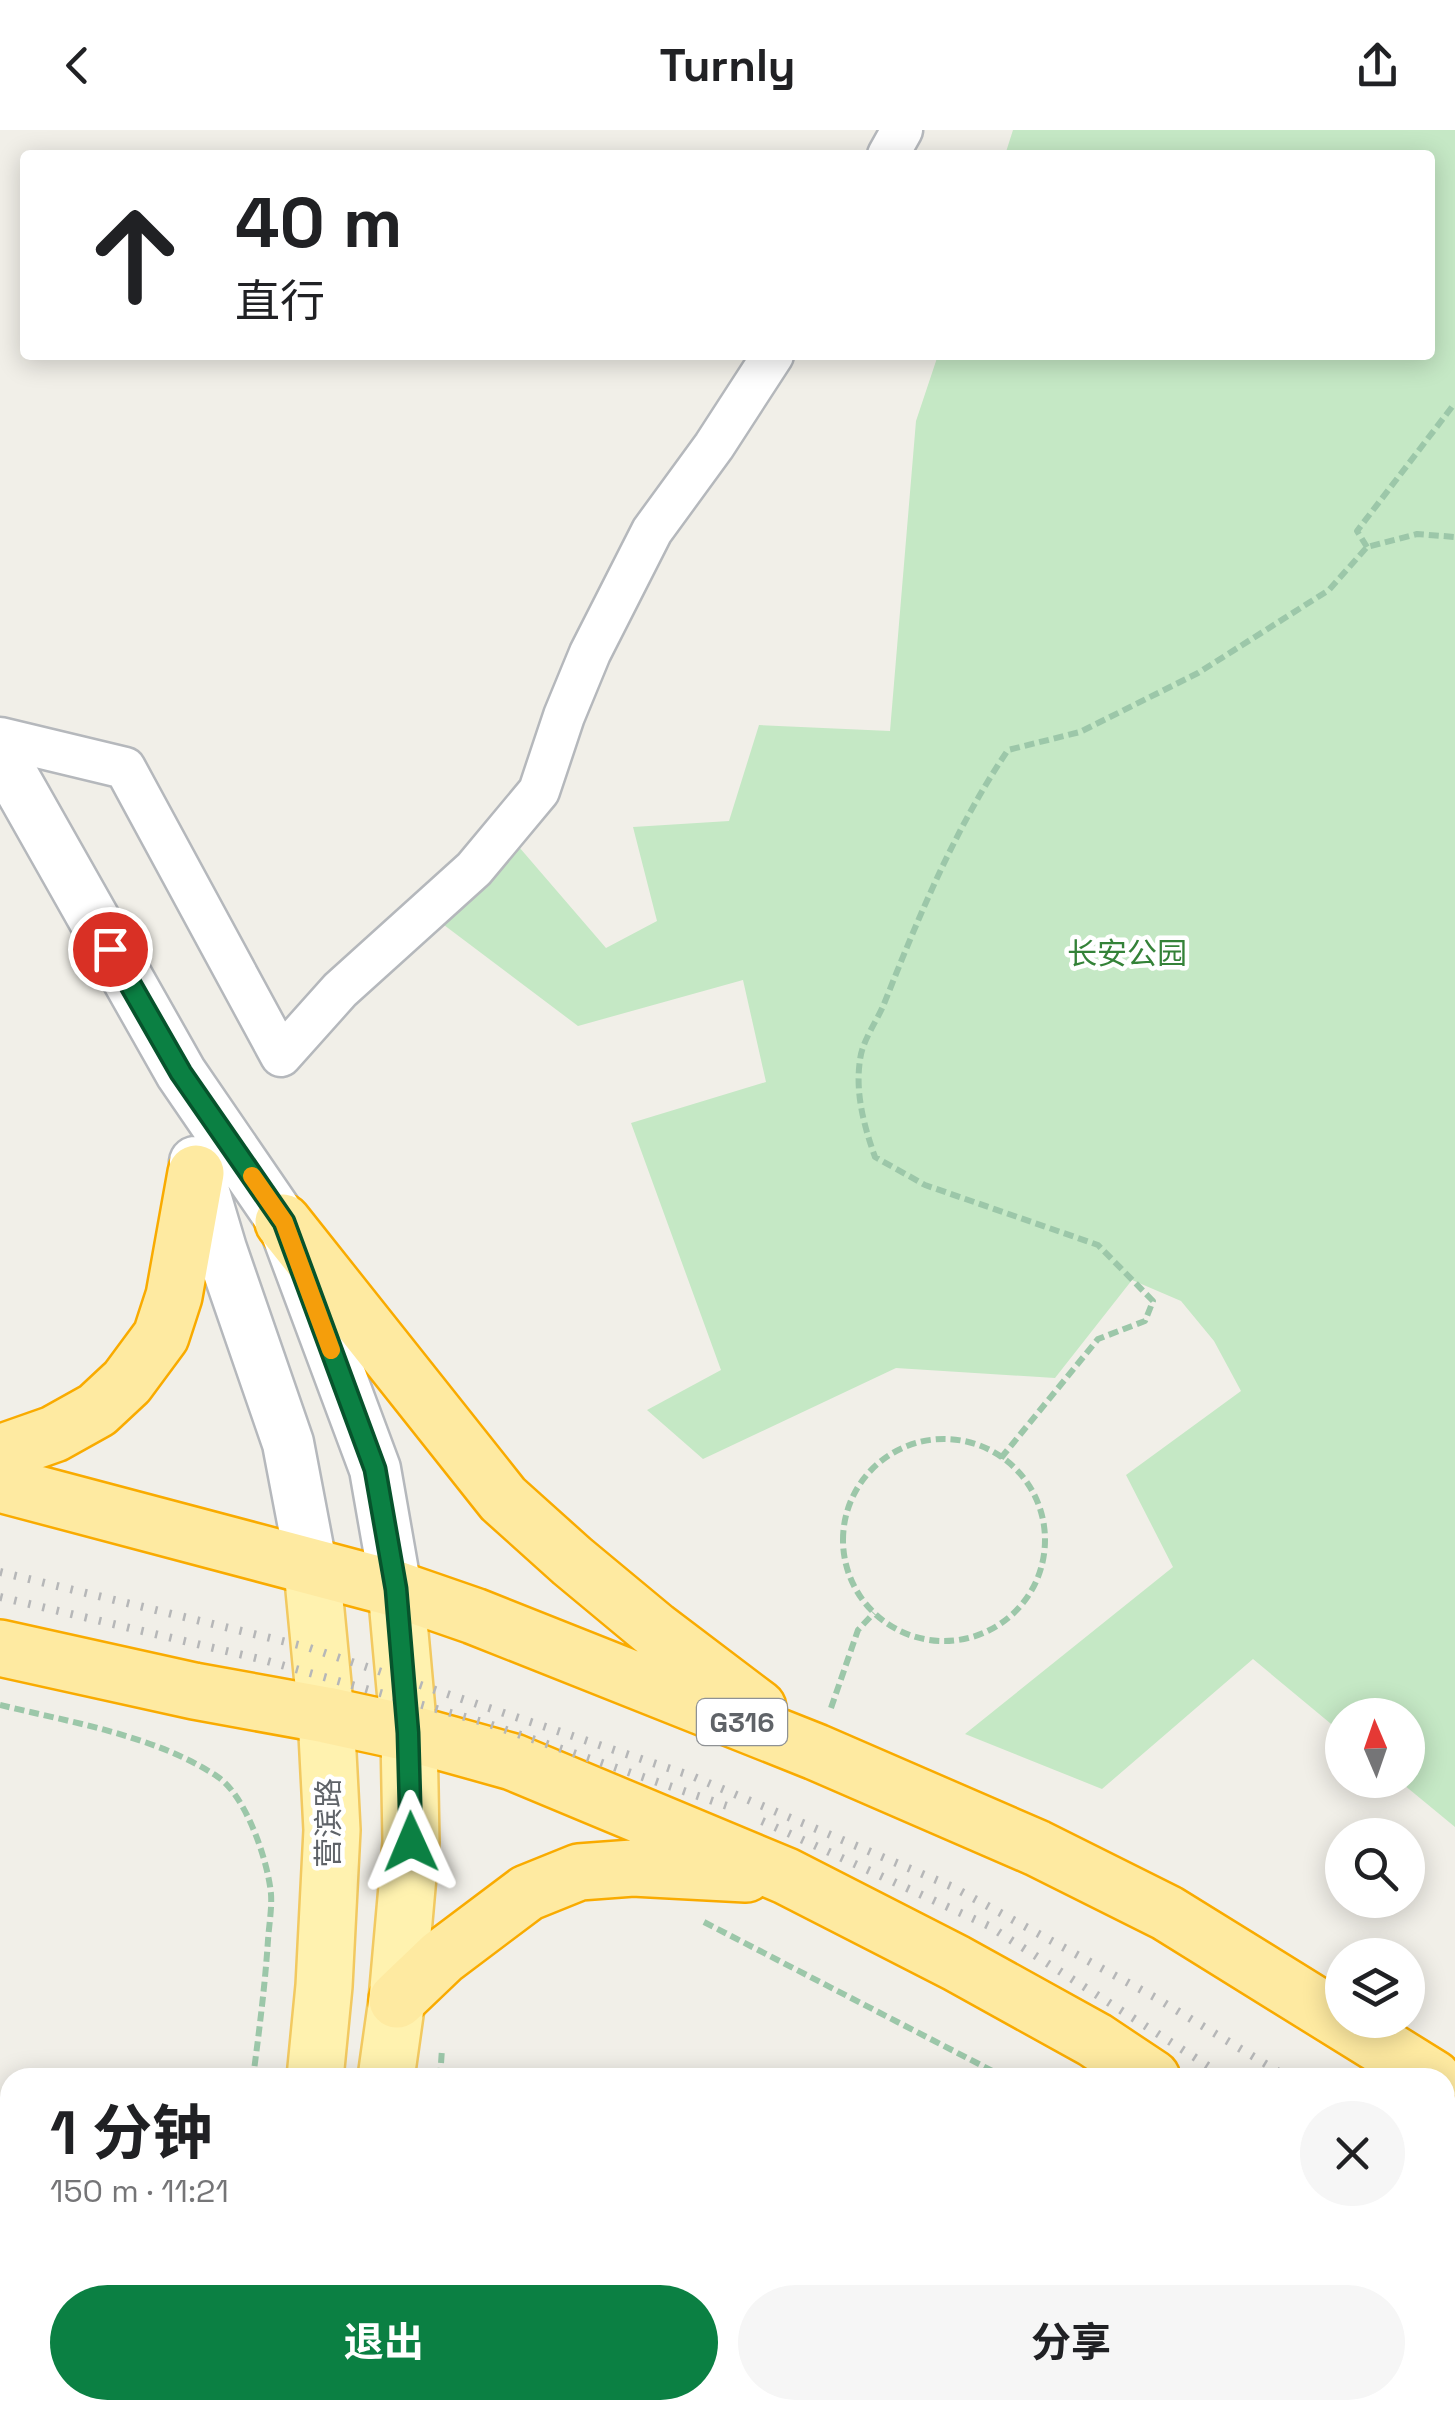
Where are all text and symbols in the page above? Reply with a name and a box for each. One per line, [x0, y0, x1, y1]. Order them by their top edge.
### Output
text: Turnly [659, 37, 796, 94]
icon: back [50, 38, 105, 93]
icon: share [1350, 38, 1405, 93]
text: 40 m [235, 178, 402, 267]
icon: ahead [70, 190, 200, 320]
text: 直行 [235, 273, 325, 330]
pin [68, 907, 153, 992]
icon: arrive [83, 922, 138, 977]
park label: 长安公园 [1067, 934, 1187, 973]
north arrow [1325, 1698, 1425, 1798]
map controls [1325, 1698, 1425, 2038]
road number: G316 [697, 1699, 787, 1745]
street label: 营滨路 [309, 1778, 348, 1868]
position arrow [359, 1790, 463, 1894]
button: search [1325, 1818, 1425, 1918]
button: layers [1325, 1938, 1425, 2038]
text: 1 分钟 [50, 2095, 212, 2172]
button: close [1300, 2101, 1405, 2206]
text: 150 m · 11:21 [50, 2171, 229, 2211]
button: 退出 [50, 2285, 718, 2400]
button: 分享 [738, 2285, 1405, 2400]

